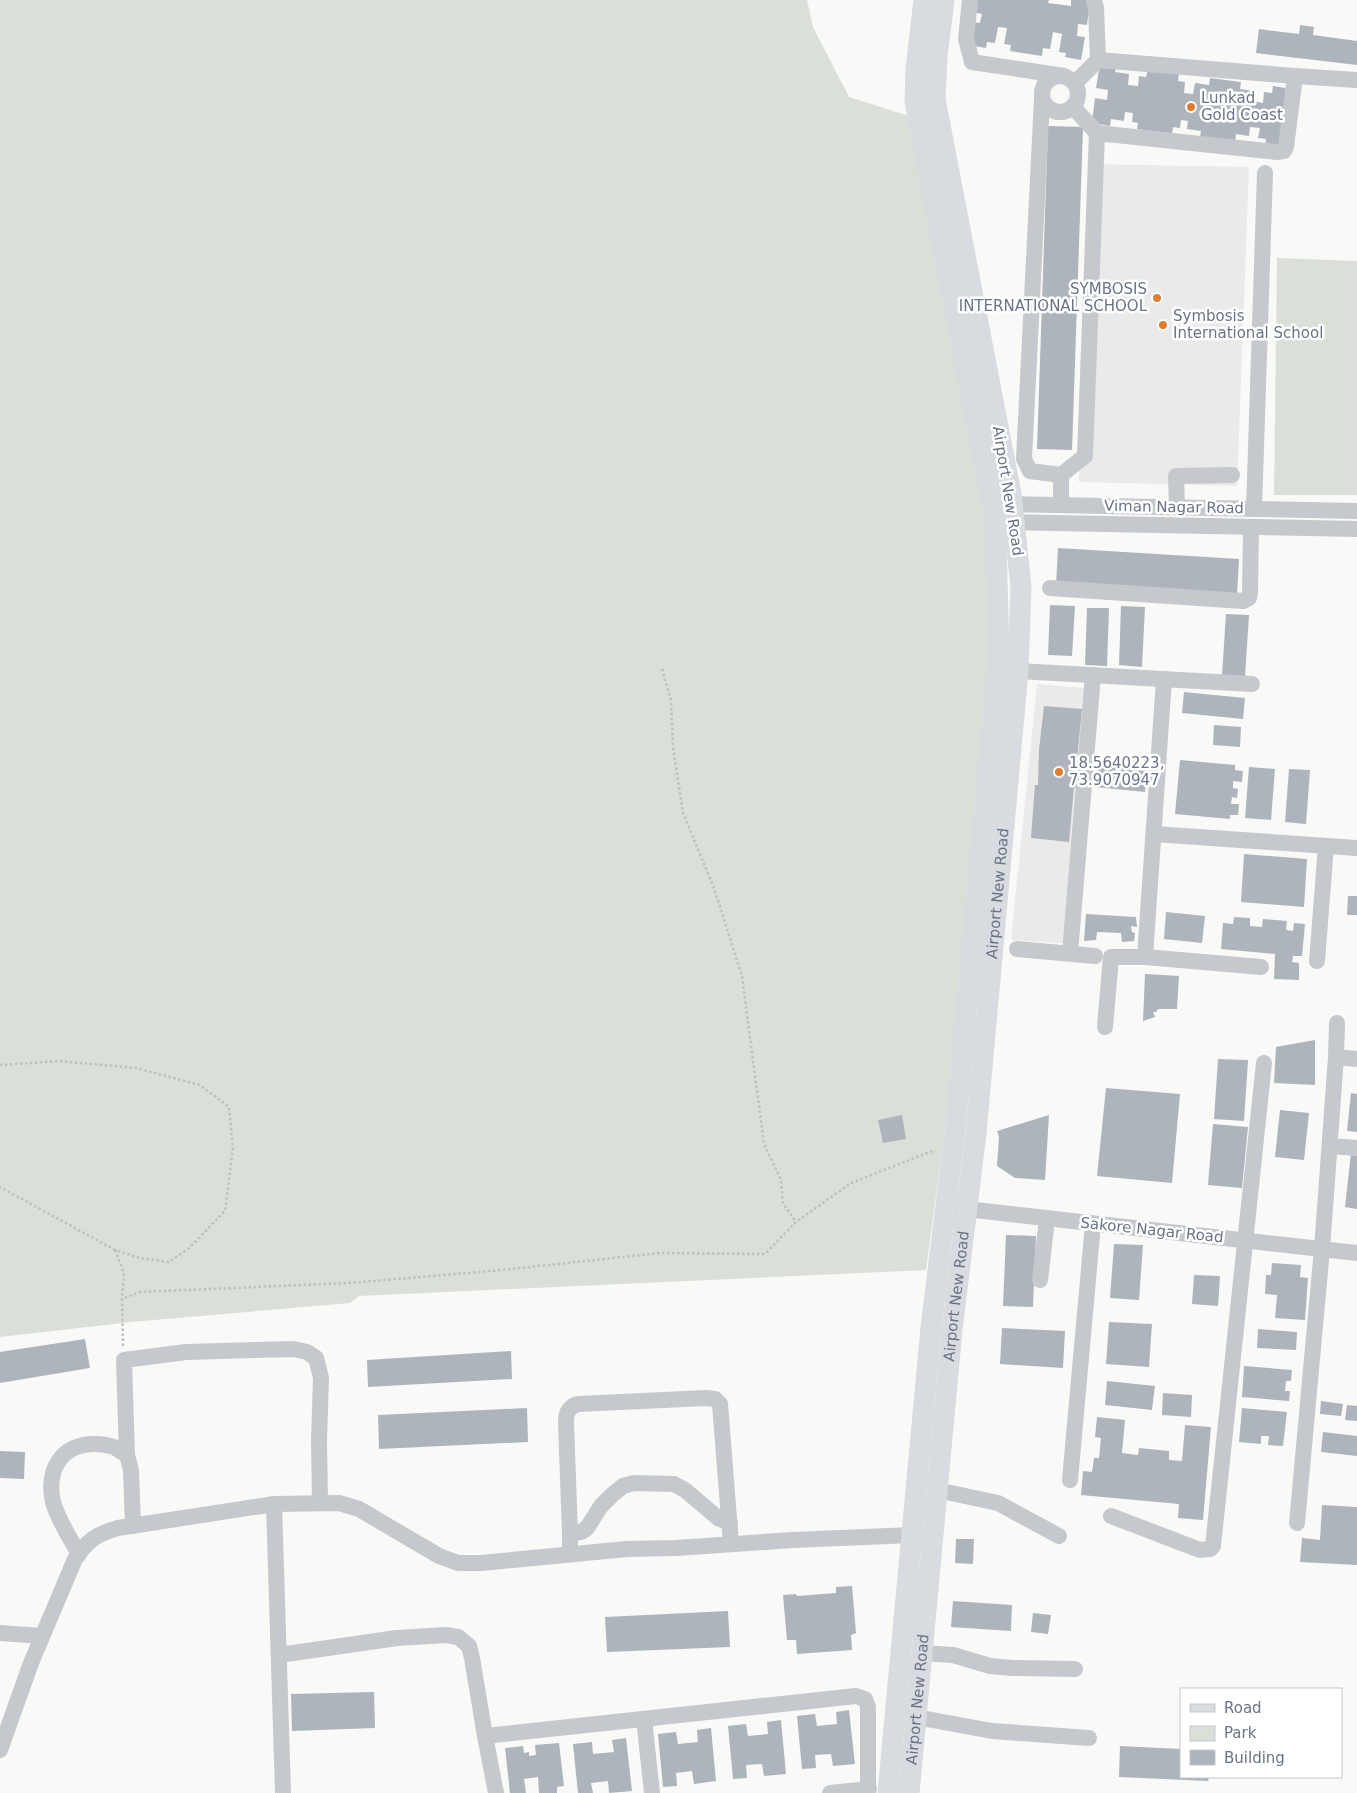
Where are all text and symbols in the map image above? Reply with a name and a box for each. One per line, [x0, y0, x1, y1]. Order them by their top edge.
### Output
place label: Lunkad Gold Coast [1201, 89, 1283, 124]
marker: Lunkad Gold Coast [1185, 101, 1197, 113]
place label: SYMBOSIS INTERNATIONAL SCHOOL [959, 280, 1148, 315]
marker: SYMBOSIS INTERNATIONAL SCHOOL [1151, 292, 1163, 304]
place label: Symbosis International School [1173, 307, 1323, 342]
marker: Symbosis International School [1157, 319, 1169, 331]
street label: Airport New Road [989, 425, 1027, 557]
street label: Viman Nagar Road [1104, 497, 1244, 517]
place label: 18.5640223, 73.9070947 [1069, 754, 1164, 789]
marker: 18.5640223, 73.9070947 [1053, 766, 1065, 778]
street label: Airport New Road [983, 827, 1013, 960]
street label: Sakore Nagar Road [1080, 1214, 1224, 1246]
street label: Airport New Road [940, 1230, 973, 1362]
street label: Airport New Road [903, 1633, 933, 1766]
legend [1180, 1688, 1342, 1778]
text: Road [1224, 1699, 1262, 1717]
text: Park [1224, 1724, 1257, 1742]
text: Building [1224, 1749, 1285, 1767]

